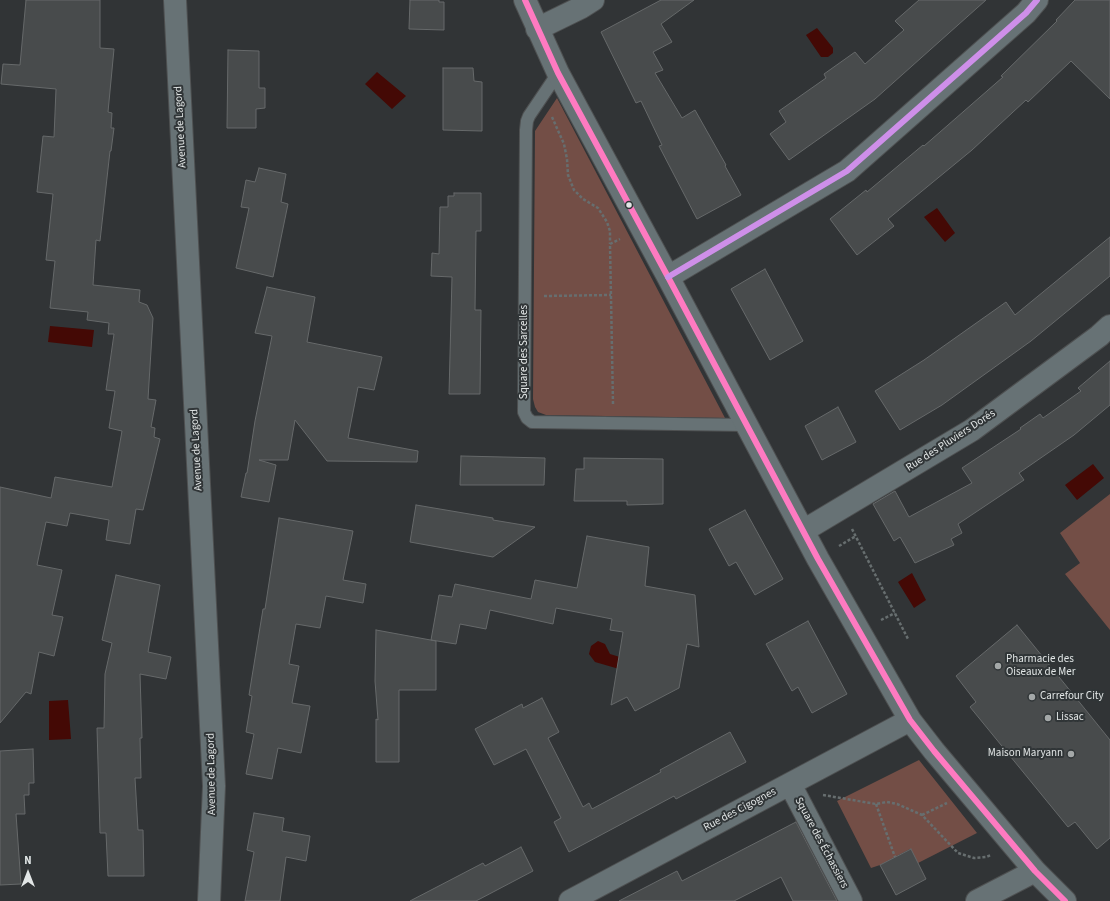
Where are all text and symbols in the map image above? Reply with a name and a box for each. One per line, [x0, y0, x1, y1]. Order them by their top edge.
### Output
street label: Avenue de Lagord [172, 86, 190, 168]
unlabelled marker [624, 200, 634, 210]
street label: Square des Sarcelles [518, 305, 532, 399]
street label: Rue des Pluviers Dorés [904, 407, 998, 475]
street label: Avenue de Lagord [188, 409, 206, 491]
place label: Pharmacie des Oiseaux de Mer [1006, 653, 1076, 679]
marker: Pharmacie des Oiseaux de Mer [993, 661, 1003, 671]
place label: Carrefour City [1040, 690, 1104, 704]
marker: Carrefour City [1027, 692, 1037, 702]
place label: Lissac [1056, 711, 1084, 725]
marker: Lissac [1043, 713, 1053, 723]
street label: Avenue de Lagord [205, 733, 219, 815]
place label: Maison Maryann [988, 747, 1063, 761]
marker: Maison Maryann [1066, 749, 1076, 759]
street label: Rue des Cigognes [701, 785, 779, 835]
street label: Square des Échassiers [791, 795, 851, 891]
north arrow [8, 853, 48, 893]
text: N [24, 853, 32, 868]

